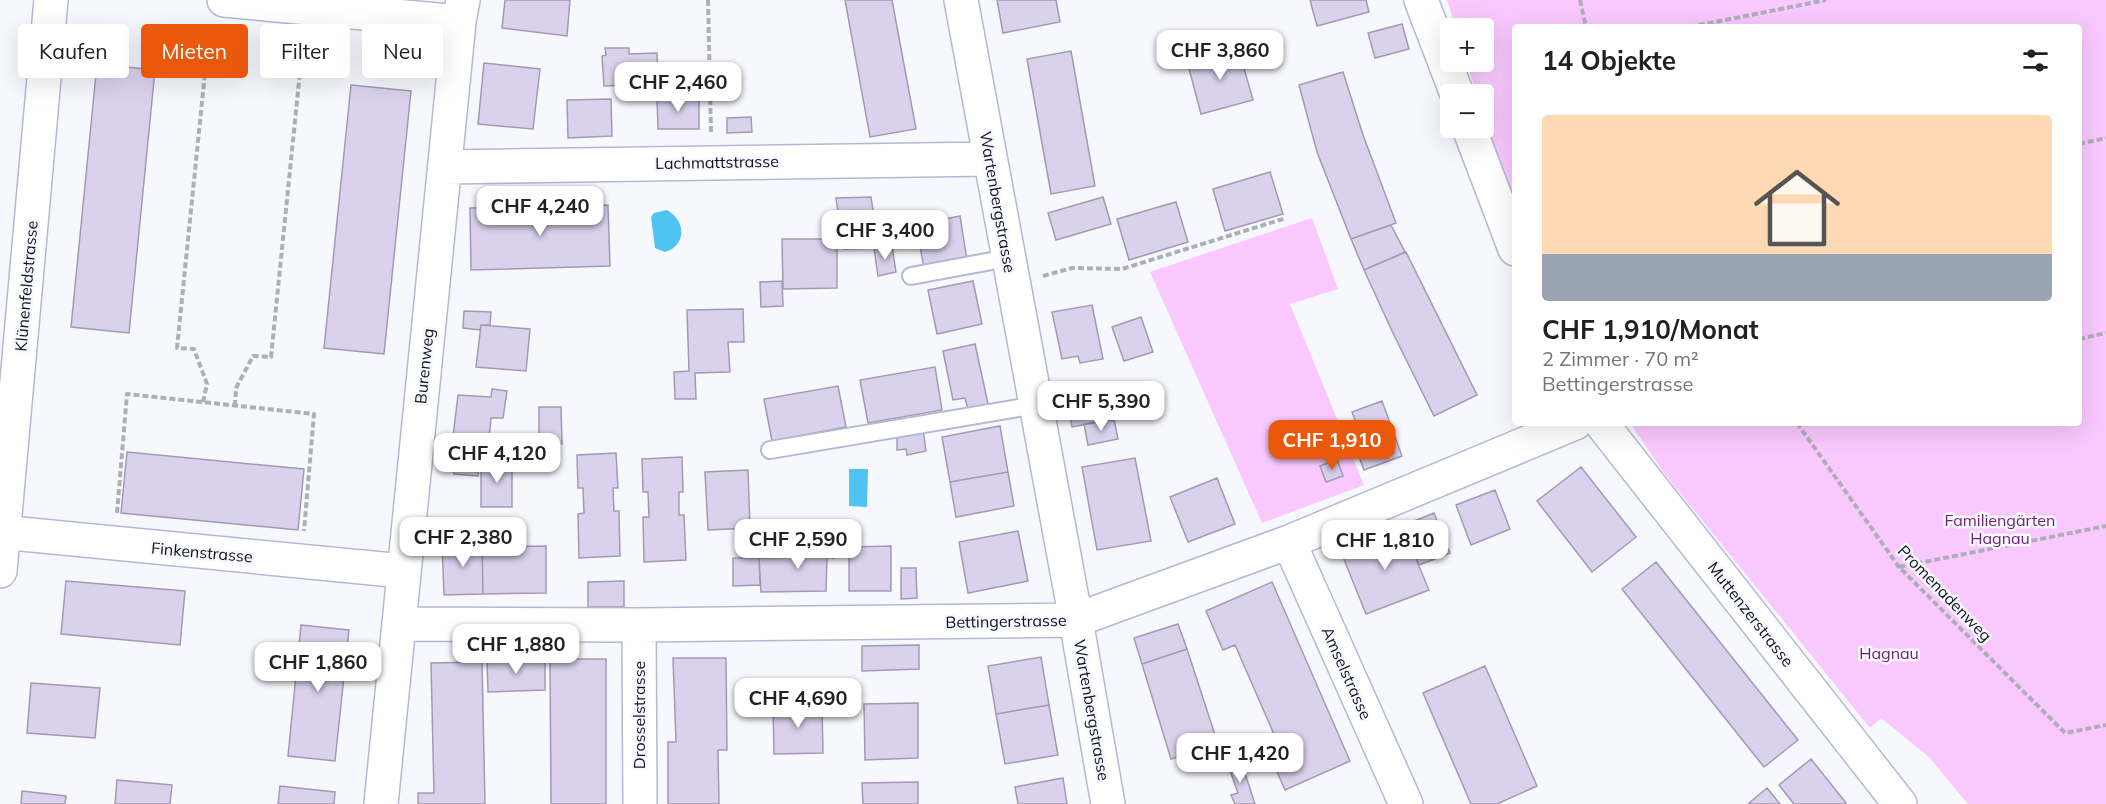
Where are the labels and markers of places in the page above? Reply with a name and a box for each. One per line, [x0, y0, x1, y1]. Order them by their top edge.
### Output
pin: CHF 3,860 [1151, 30, 1289, 81]
pin: CHF 2,460 [609, 62, 747, 113]
pin: CHF 4,240 [471, 186, 609, 237]
pin: CHF 3,400 [816, 210, 954, 261]
pin: CHF 5,390 [1032, 381, 1170, 432]
pin: CHF 1,910 [1263, 420, 1401, 471]
pin: CHF 4,120 [428, 433, 566, 484]
pin: CHF 2,380 [394, 517, 532, 568]
pin: CHF 2,590 [729, 519, 867, 570]
pin: CHF 1,810 [1316, 520, 1454, 571]
pin: CHF 1,880 [447, 624, 585, 675]
pin: CHF 1,860 [249, 642, 387, 693]
pin: CHF 4,690 [729, 678, 867, 729]
pin: CHF 1,420 [1171, 733, 1309, 784]

